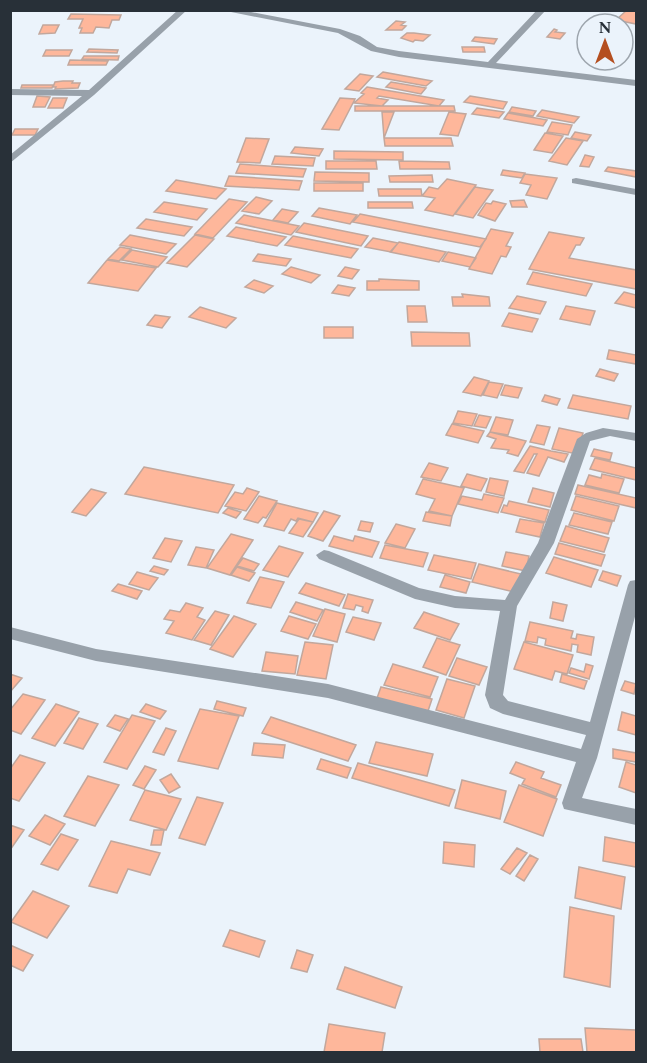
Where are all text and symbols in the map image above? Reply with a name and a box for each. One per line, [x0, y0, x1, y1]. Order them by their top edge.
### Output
north arrow [575, 12, 635, 72]
text: N [598, 16, 612, 40]

